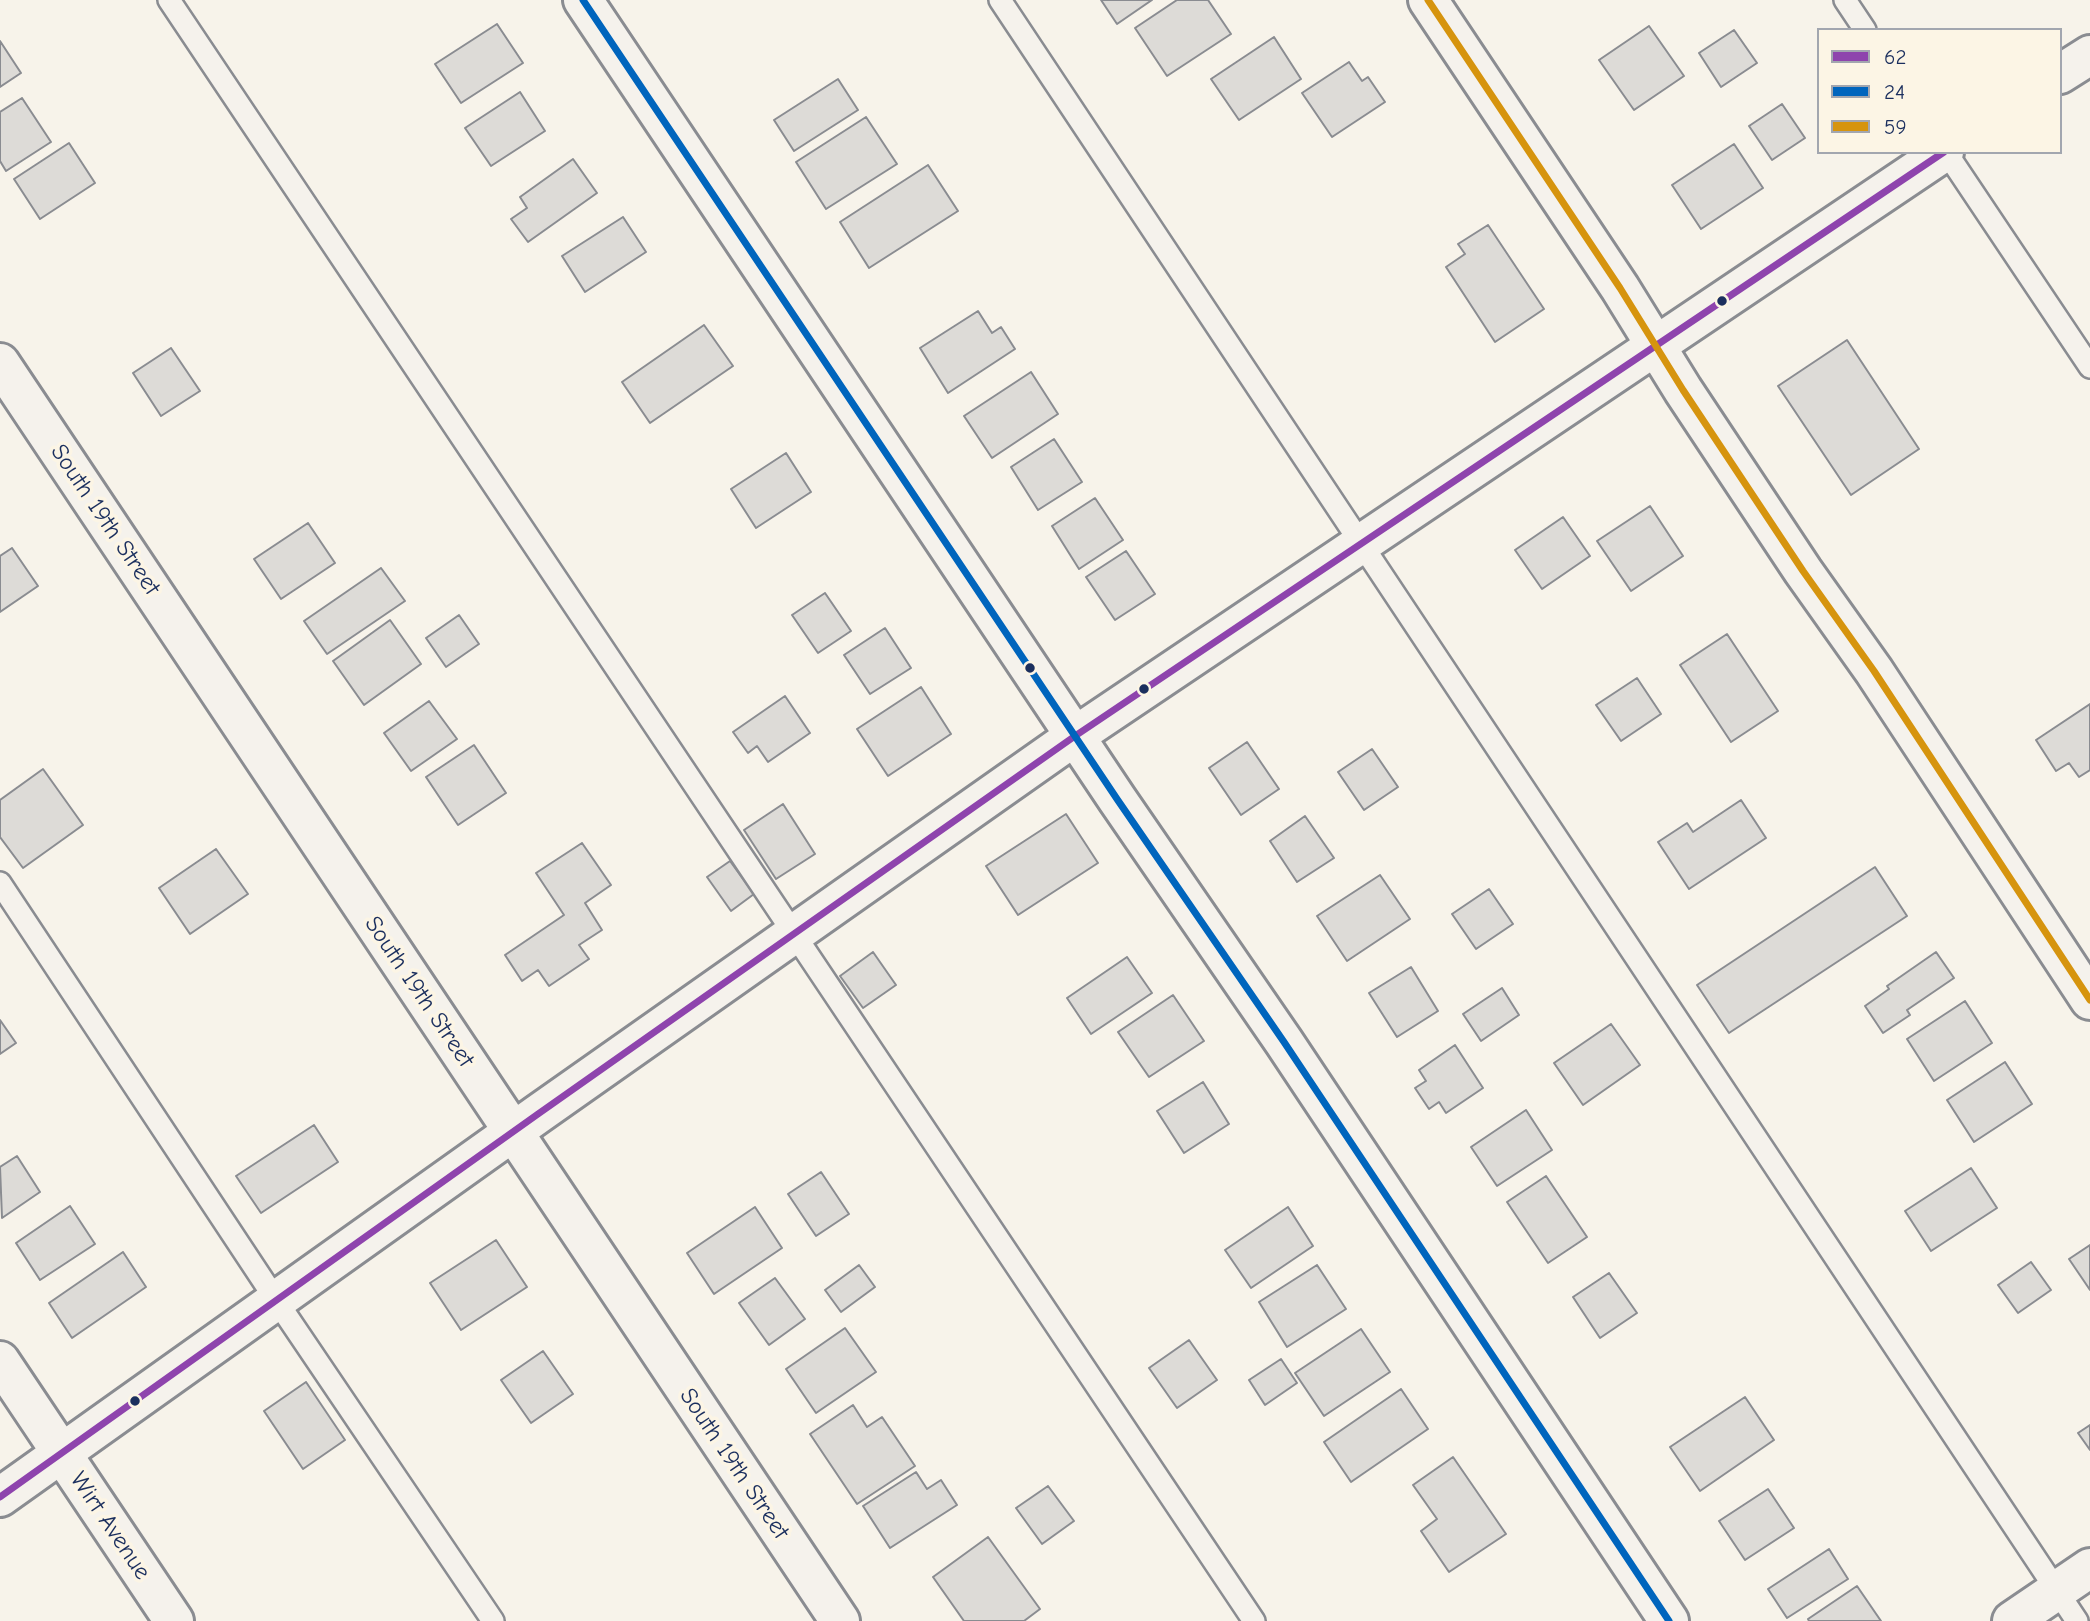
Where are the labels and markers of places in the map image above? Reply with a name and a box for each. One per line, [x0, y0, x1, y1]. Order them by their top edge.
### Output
unlabelled marker [1715, 294, 1729, 308]
unlabelled marker [1023, 661, 1037, 675]
unlabelled marker [1137, 682, 1151, 696]
unlabelled marker [128, 1394, 142, 1408]

